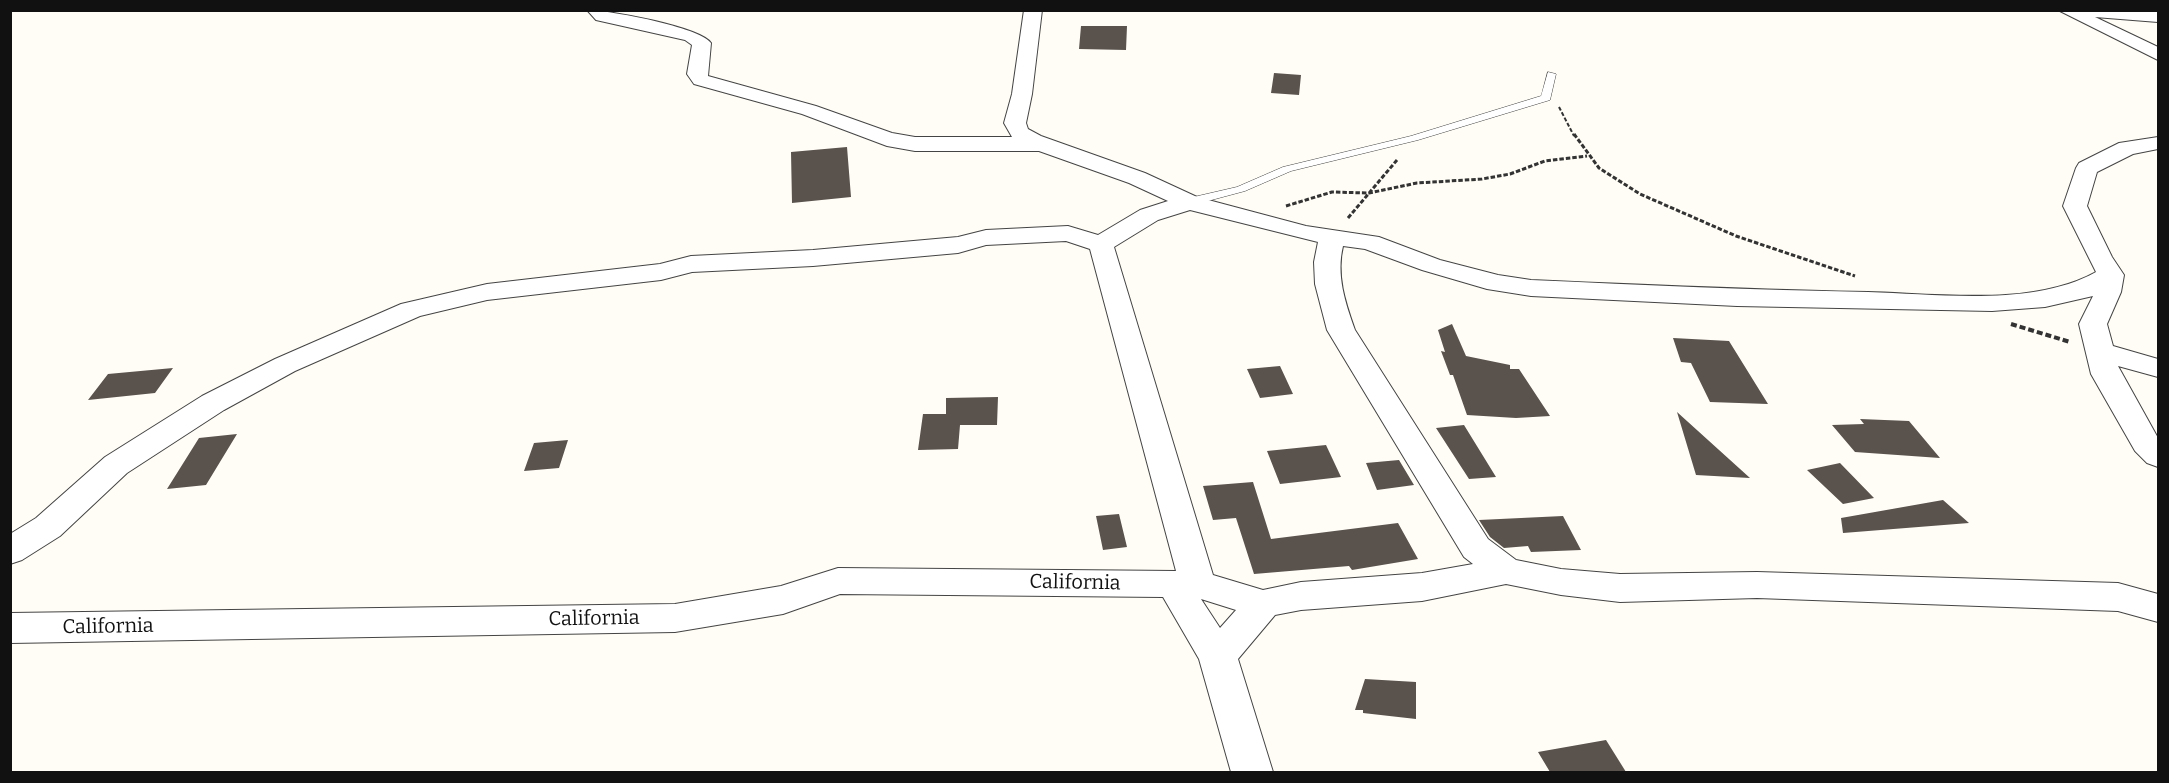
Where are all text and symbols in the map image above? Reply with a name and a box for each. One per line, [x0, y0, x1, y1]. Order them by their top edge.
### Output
street label: California [1029, 570, 1121, 596]
street label: California [548, 606, 640, 632]
street label: California [62, 614, 154, 640]

